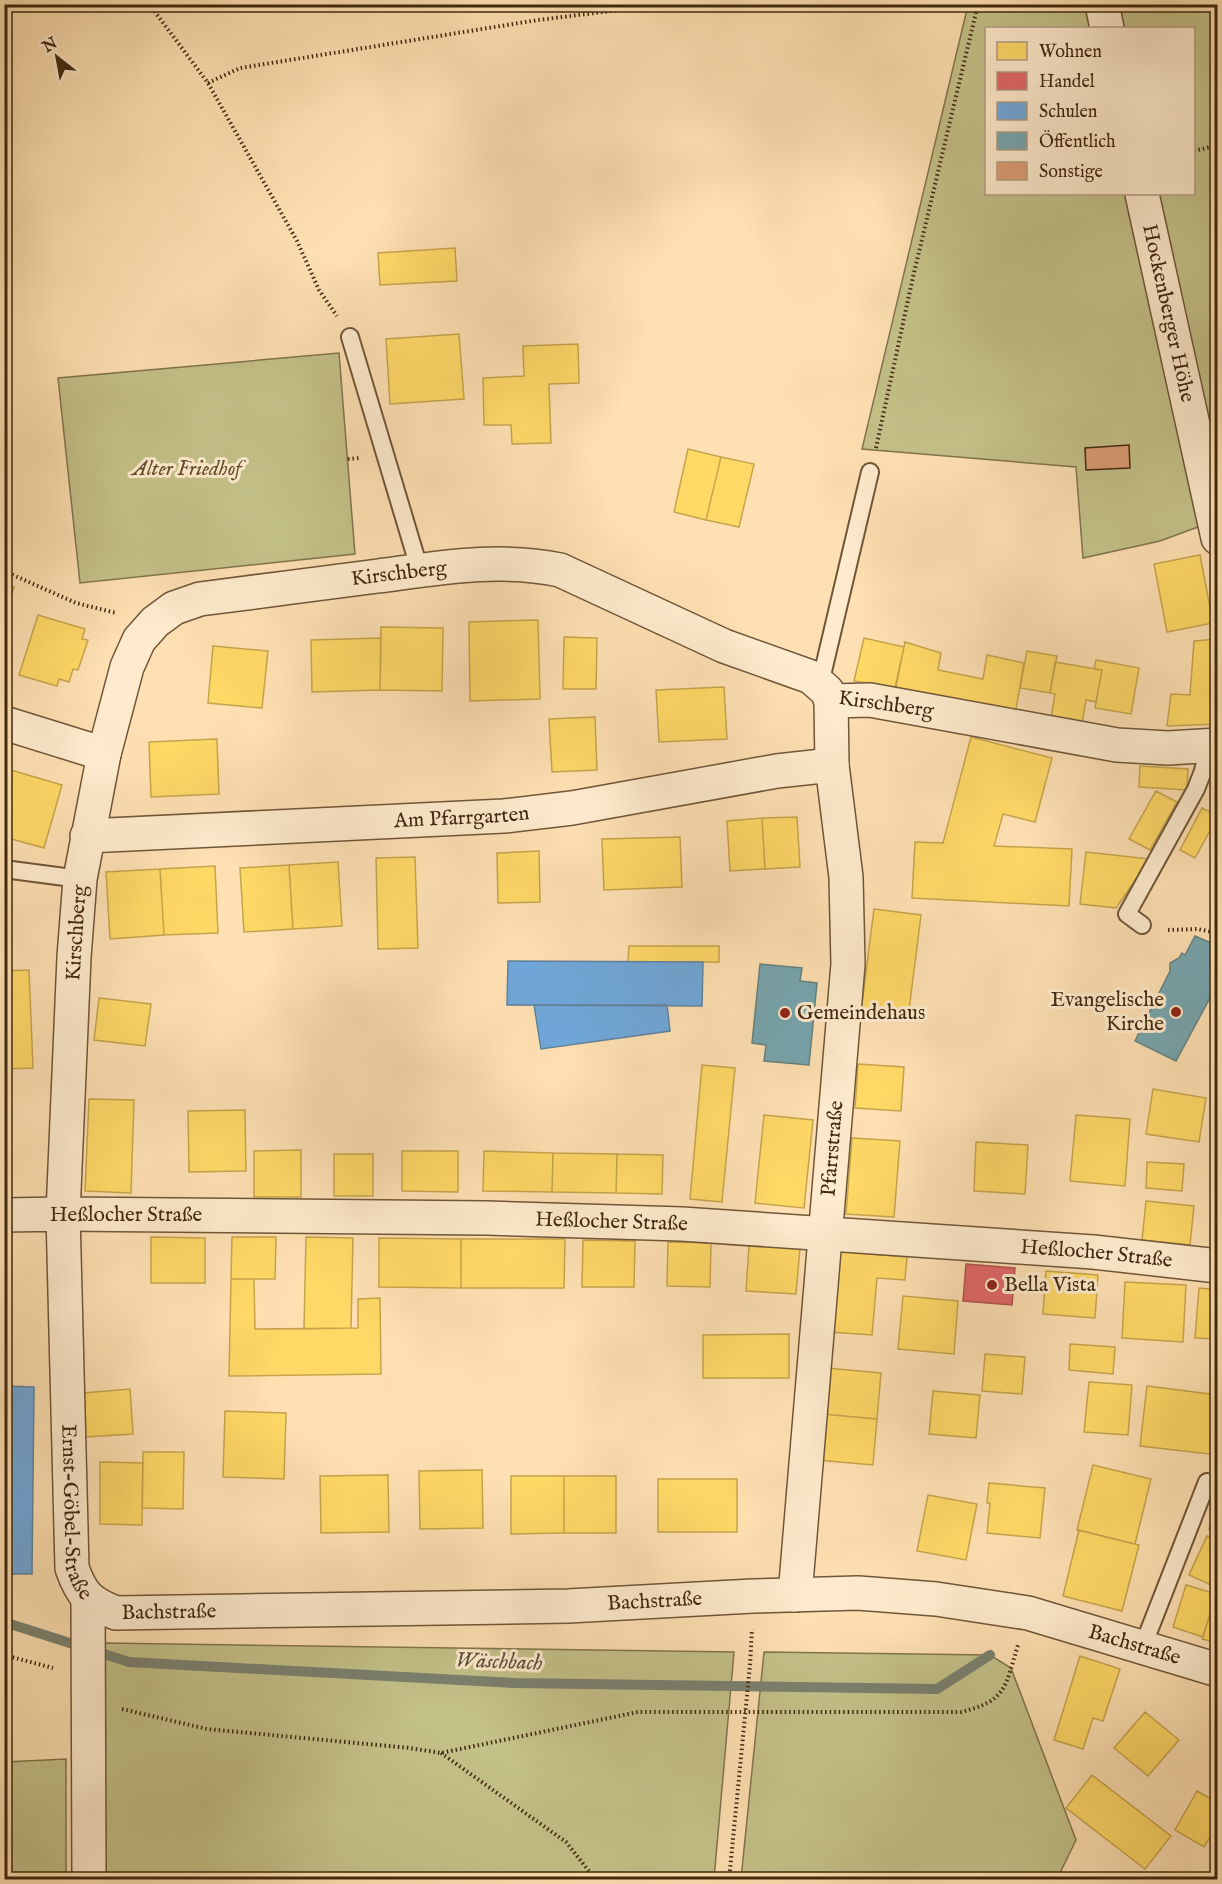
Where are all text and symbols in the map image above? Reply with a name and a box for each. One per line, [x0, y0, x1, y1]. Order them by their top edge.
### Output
north arrow [27, 27, 87, 87]
legend [985, 27, 1195, 195]
text: N [38, 34, 62, 59]
text: Wohnen [1039, 41, 1102, 64]
text: Handel [1039, 71, 1095, 94]
text: Schulen [1039, 101, 1098, 124]
text: Öffentlich [1039, 130, 1116, 154]
text: Sonstige [1039, 161, 1103, 184]
street label: Hockenberger Höhe [1136, 222, 1201, 405]
park label: Alter Friedhof [130, 456, 246, 483]
street label: Kirschberg [350, 555, 449, 593]
street label: Kirschberg [837, 685, 936, 725]
street label: Am Pfarrgarten [392, 800, 531, 835]
street label: Kirschberg [60, 884, 94, 982]
place label: Evangelische Kirche [1051, 987, 1164, 1038]
place label: Gemeindehaus [797, 1000, 925, 1027]
marker: Evangelische Kirche [1169, 1005, 1183, 1019]
marker: Gemeindehaus [778, 1006, 792, 1020]
street label: Pfarrstraße [815, 1099, 850, 1198]
street label: Heßlocher Straße [50, 1202, 203, 1229]
street label: Heßlocher Straße [535, 1206, 689, 1238]
street label: Heßlocher Straße [1019, 1234, 1174, 1274]
place label: Bella Vista [1004, 1272, 1097, 1299]
marker: Bella Vista [985, 1278, 999, 1292]
street label: Ernst-Göbel-Straße [55, 1424, 99, 1606]
street label: Bachstraße [607, 1585, 703, 1617]
street label: Bachstraße [121, 1598, 217, 1626]
street label: Bachstraße [1085, 1618, 1184, 1672]
water label: Wäschbach [455, 1646, 543, 1678]

